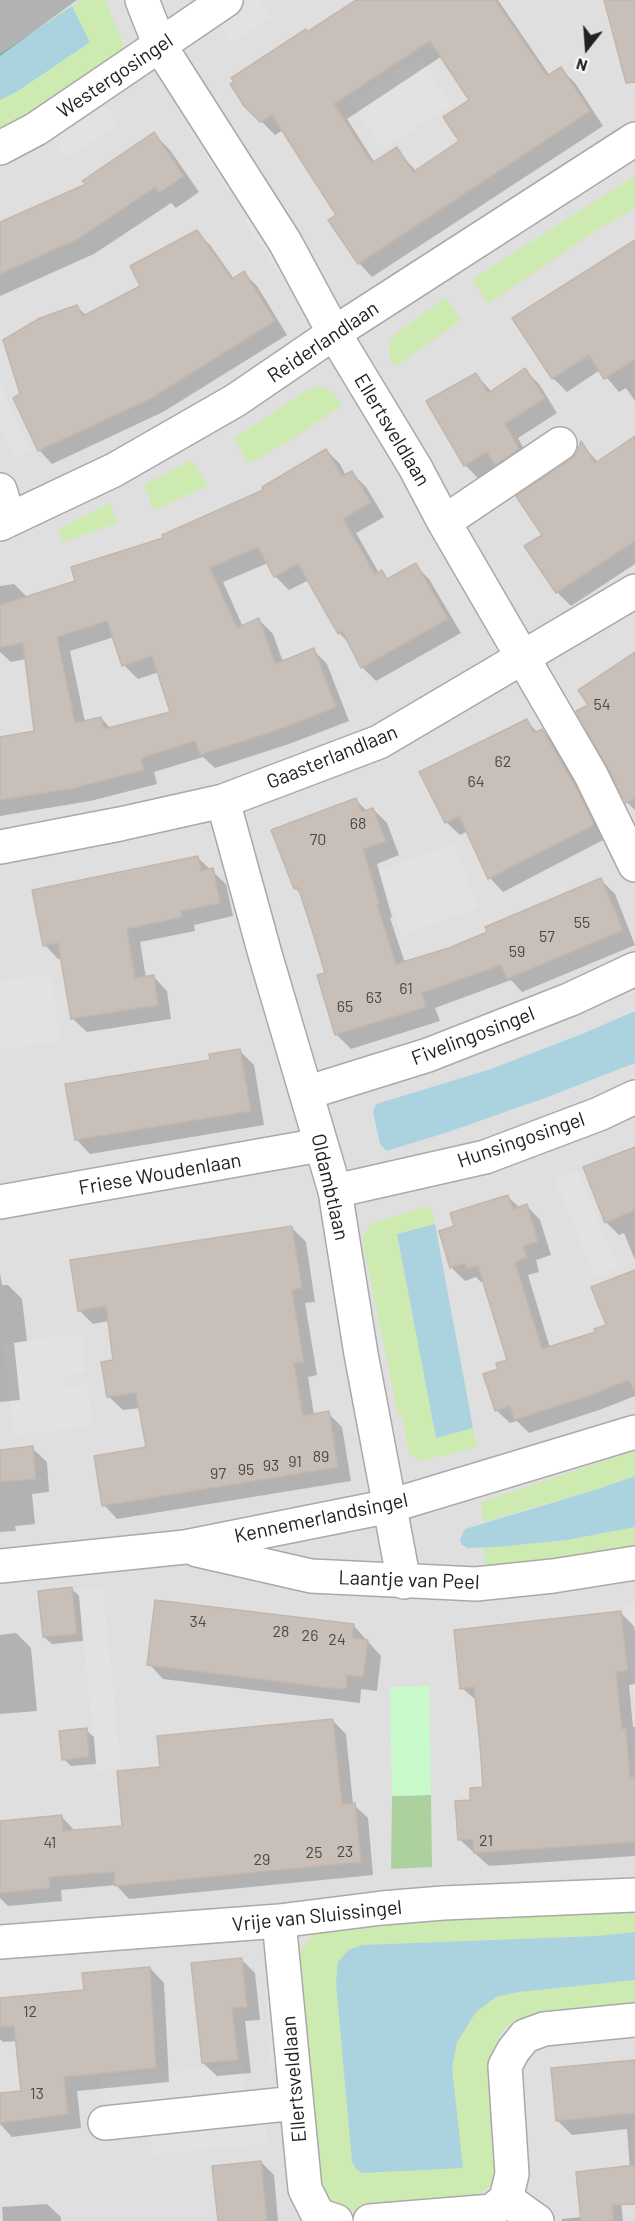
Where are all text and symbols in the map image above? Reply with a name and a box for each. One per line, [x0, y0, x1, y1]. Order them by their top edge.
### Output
north arrow [557, 18, 617, 78]
street label: Westergosingel [53, 28, 177, 124]
text: N [574, 55, 589, 76]
street label: Reiderlandlaan [263, 296, 383, 388]
street label: Ellertsveldlaan [349, 369, 435, 491]
house number: 54 [593, 695, 611, 715]
street label: Gaasterlandlaan [263, 720, 401, 794]
house number: 62 [495, 752, 511, 772]
house number: 64 [467, 772, 485, 792]
house number: 68 [350, 814, 366, 834]
house number: 70 [310, 830, 326, 850]
house number: 55 [574, 913, 590, 933]
house number: 57 [539, 927, 555, 947]
house number: 59 [509, 942, 525, 962]
house number: 61 [399, 979, 413, 999]
house number: 63 [366, 988, 382, 1008]
house number: 65 [337, 997, 353, 1017]
street label: Fivelingosingel [408, 1002, 538, 1070]
street label: Hunsingosingel [454, 1107, 588, 1173]
street label: Oldambtlaan [306, 1131, 354, 1243]
street label: Friese Woudenlaan [77, 1148, 243, 1200]
house number: 89 [313, 1447, 329, 1467]
house number: 91 [288, 1452, 302, 1472]
house number: 93 [263, 1456, 279, 1476]
house number: 95 [238, 1460, 254, 1480]
house number: 97 [210, 1464, 226, 1484]
street label: Kennemerlandsingel [232, 1488, 410, 1548]
street label: Laantje van Peel [338, 1566, 480, 1594]
house number: 34 [189, 1612, 207, 1632]
house number: 28 [273, 1622, 289, 1642]
house number: 26 [302, 1626, 318, 1646]
house number: 24 [328, 1630, 346, 1650]
house number: 21 [479, 1831, 493, 1851]
house number: 41 [44, 1833, 56, 1853]
house number: 23 [337, 1842, 353, 1862]
house number: 25 [306, 1843, 322, 1863]
house number: 29 [254, 1850, 270, 1870]
street label: Vrije van Sluissingel [231, 1895, 403, 1937]
house number: 12 [23, 2002, 37, 2022]
street label: Ellertsveldlaan [277, 2015, 311, 2143]
house number: 13 [30, 2084, 44, 2104]

